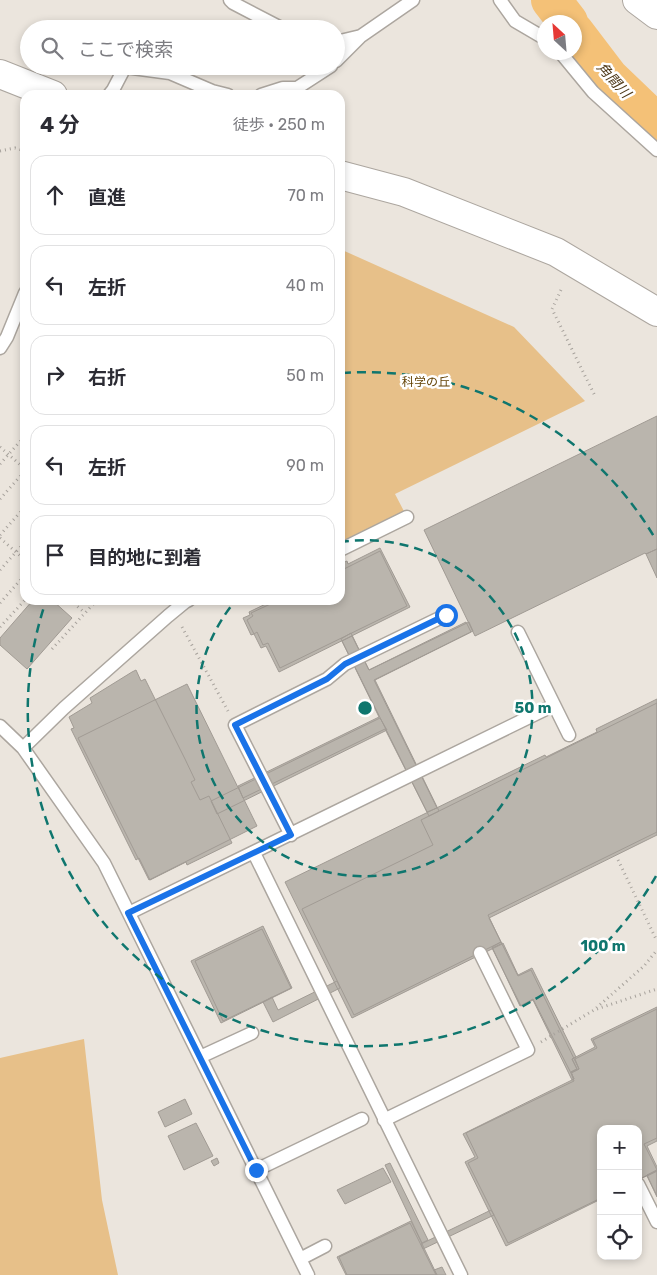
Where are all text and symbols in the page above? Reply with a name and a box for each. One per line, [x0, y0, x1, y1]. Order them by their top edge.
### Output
north arrow [537, 15, 582, 60]
search box [20, 20, 345, 75]
icon: search [38, 34, 66, 62]
text: ここで検索 [78, 38, 173, 61]
water label: 角間川 [593, 59, 635, 103]
text: 4 分 [40, 112, 80, 137]
text: 徒歩 · 250 m [233, 115, 325, 134]
icon: ahead [41, 181, 69, 209]
text: 直進 [88, 186, 126, 209]
text: 70 m [287, 186, 324, 205]
icon: left [41, 271, 69, 299]
text: 左折 [88, 276, 126, 299]
text: 40 m [286, 276, 324, 295]
icon: right [41, 361, 69, 389]
text: 右折 [88, 366, 126, 389]
text: 50 m [286, 366, 324, 385]
park label: 科学の丘 [402, 375, 450, 389]
icon: left [41, 451, 69, 479]
text: 左折 [88, 456, 126, 479]
text: 90 m [286, 456, 324, 475]
icon: arrive [41, 541, 69, 569]
text: 目的地に到着 [88, 546, 202, 569]
route start [435, 604, 458, 627]
centre of rings [356, 699, 374, 717]
text: 50 m [515, 699, 551, 717]
text: 100 m [581, 937, 625, 955]
map controls [597, 1125, 642, 1260]
button: + [597, 1125, 642, 1170]
route end [245, 1159, 268, 1182]
button: − [597, 1170, 642, 1215]
button: locate [597, 1215, 642, 1260]

